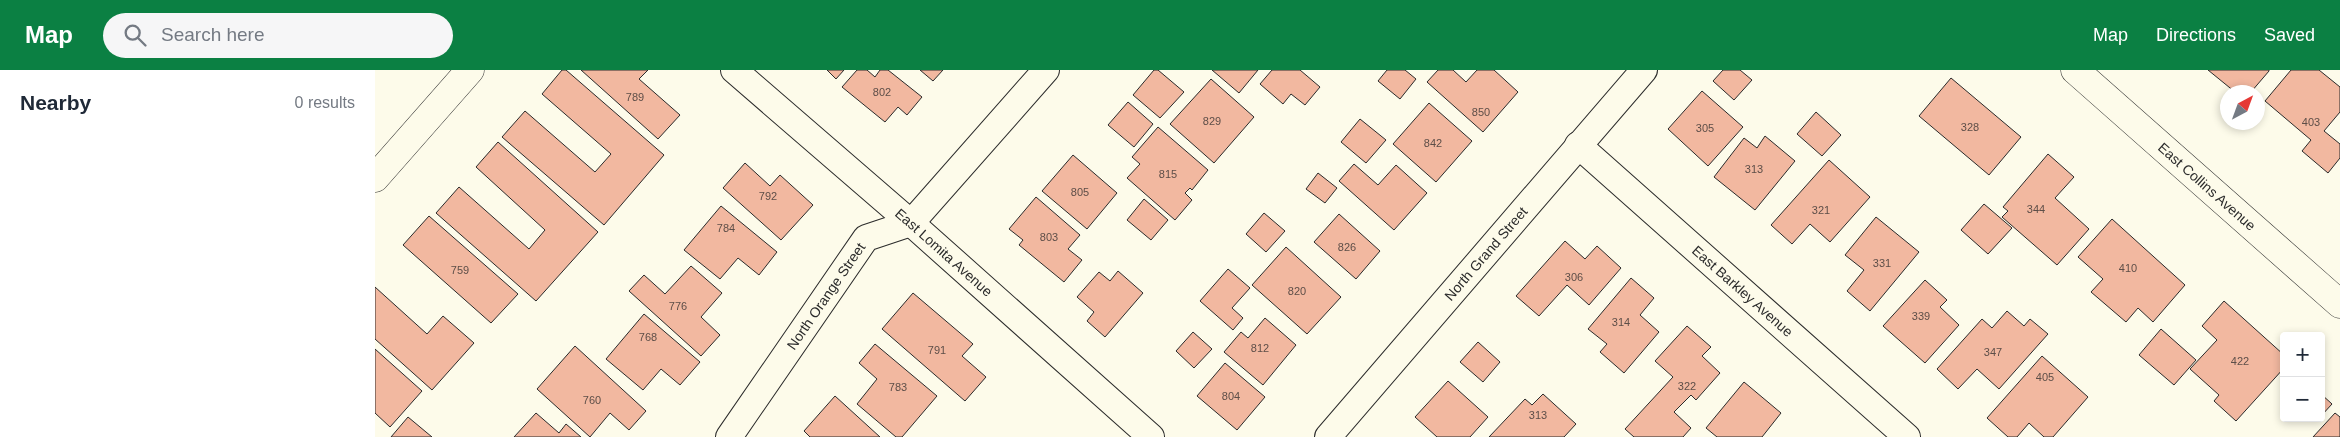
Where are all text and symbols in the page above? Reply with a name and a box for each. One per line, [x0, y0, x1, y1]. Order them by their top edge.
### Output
search box [103, 13, 453, 58]
text: Map [25, 21, 73, 48]
icon: search [121, 21, 149, 49]
text: Search here [161, 24, 265, 45]
text: Map [2093, 25, 2128, 45]
text: Directions [2156, 25, 2236, 45]
text: Saved [2264, 25, 2315, 45]
north arrow [2220, 85, 2265, 130]
house number: 802 [873, 86, 891, 98]
text: Nearby [20, 91, 91, 114]
house number: 789 [626, 91, 644, 103]
text: 0 results [295, 94, 355, 111]
house number: 850 [1472, 106, 1490, 118]
house number: 829 [1203, 115, 1221, 127]
house number: 403 [2302, 116, 2320, 128]
house number: 328 [1961, 121, 1979, 133]
house number: 305 [1696, 122, 1714, 134]
house number: 842 [1424, 137, 1442, 149]
street label: East Collins Avenue [2155, 139, 2259, 234]
house number: 313 [1745, 163, 1763, 175]
house number: 815 [1159, 168, 1177, 180]
house number: 805 [1071, 186, 1089, 198]
house number: 792 [759, 190, 777, 202]
street label: North Grand Street [1441, 203, 1531, 304]
house number: 344 [2027, 203, 2045, 215]
house number: 321 [1812, 204, 1830, 216]
street label: East Lomita Avenue [892, 205, 996, 300]
house number: 784 [717, 222, 735, 234]
house number: 803 [1040, 231, 1058, 243]
street label: North Orange Street [784, 240, 868, 353]
house number: 826 [1338, 241, 1356, 253]
street label: East Barkley Avenue [1689, 242, 1796, 340]
house number: 331 [1873, 257, 1891, 269]
house number: 410 [2119, 262, 2137, 274]
house number: 759 [451, 264, 469, 276]
house number: 306 [1565, 271, 1583, 283]
house number: 820 [1288, 285, 1306, 297]
house number: 776 [669, 300, 687, 312]
house number: 339 [1912, 310, 1930, 322]
house number: 314 [1612, 316, 1630, 328]
house number: 768 [639, 331, 657, 343]
map controls [2280, 332, 2325, 422]
button: + [2280, 332, 2325, 377]
house number: 812 [1251, 342, 1269, 354]
house number: 791 [928, 344, 946, 356]
house number: 347 [1984, 346, 2002, 358]
house number: 422 [2231, 355, 2249, 367]
house number: 405 [2036, 371, 2054, 383]
button: − [2280, 377, 2325, 422]
house number: 322 [1678, 380, 1696, 392]
house number: 783 [889, 381, 907, 393]
house number: 804 [1222, 390, 1240, 402]
house number: 760 [583, 394, 601, 406]
house number: 313 [1529, 409, 1547, 421]

